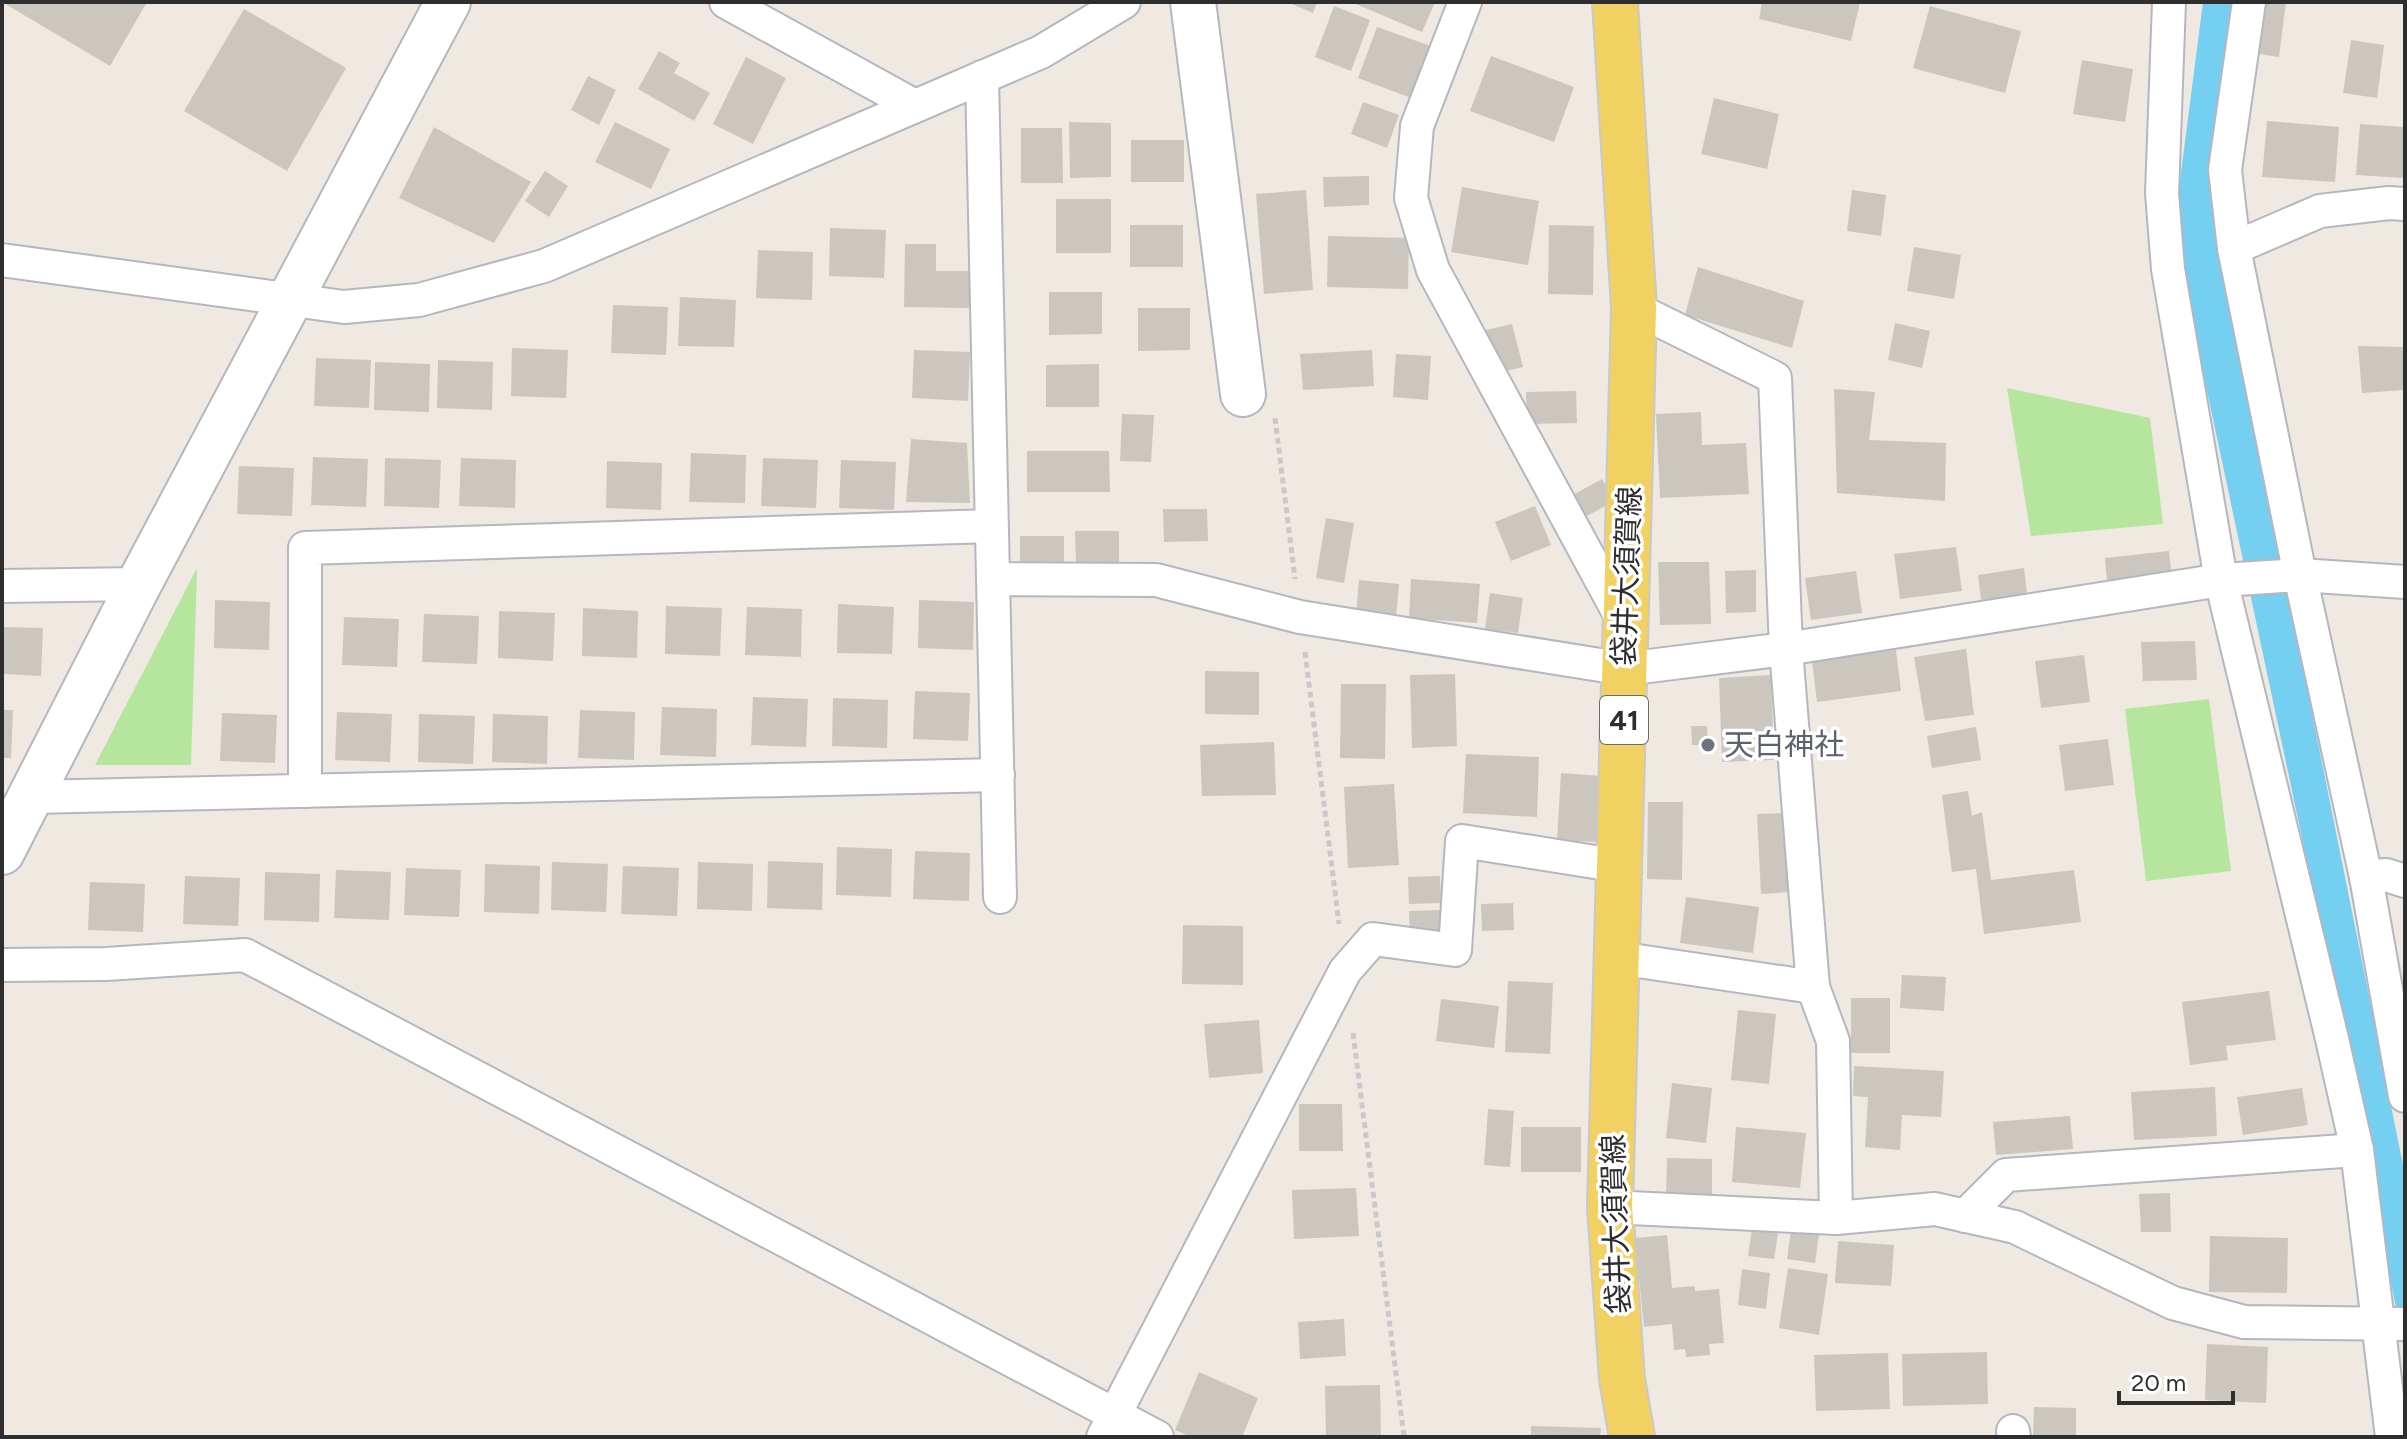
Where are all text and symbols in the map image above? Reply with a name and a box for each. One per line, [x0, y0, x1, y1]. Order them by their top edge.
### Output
street label: 袋井大須賀線 [1605, 485, 1648, 667]
road number: 41 [1600, 696, 1648, 744]
place label: 天白神社 [1724, 726, 1844, 763]
marker: 天白神社 [1699, 736, 1717, 754]
street label: 袋井大須賀線 [1594, 1133, 1637, 1315]
scale bar [2119, 1355, 2233, 1405]
text: 20 m [2131, 1368, 2186, 1397]

